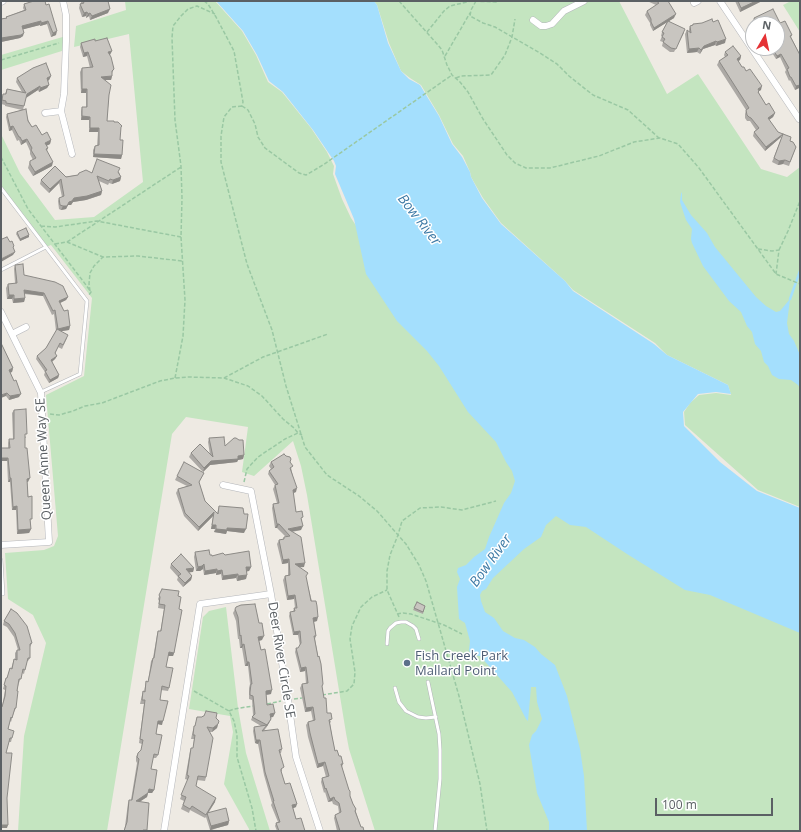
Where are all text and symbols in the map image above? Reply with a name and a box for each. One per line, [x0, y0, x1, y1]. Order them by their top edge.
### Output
north arrow [745, 16, 785, 56]
text: N [761, 17, 772, 33]
water label: Bow River [394, 191, 444, 249]
street label: Queen Anne Way SE [33, 398, 55, 520]
water label: Bow River [466, 532, 516, 590]
street label: Deer River Circle SE [264, 601, 298, 719]
place label: Fish Creek Park Mallard Point [415, 648, 508, 679]
marker: Fish Creek Park Mallard Point [402, 658, 412, 668]
scale bar [657, 790, 775, 816]
text: 100 m [662, 796, 697, 813]

